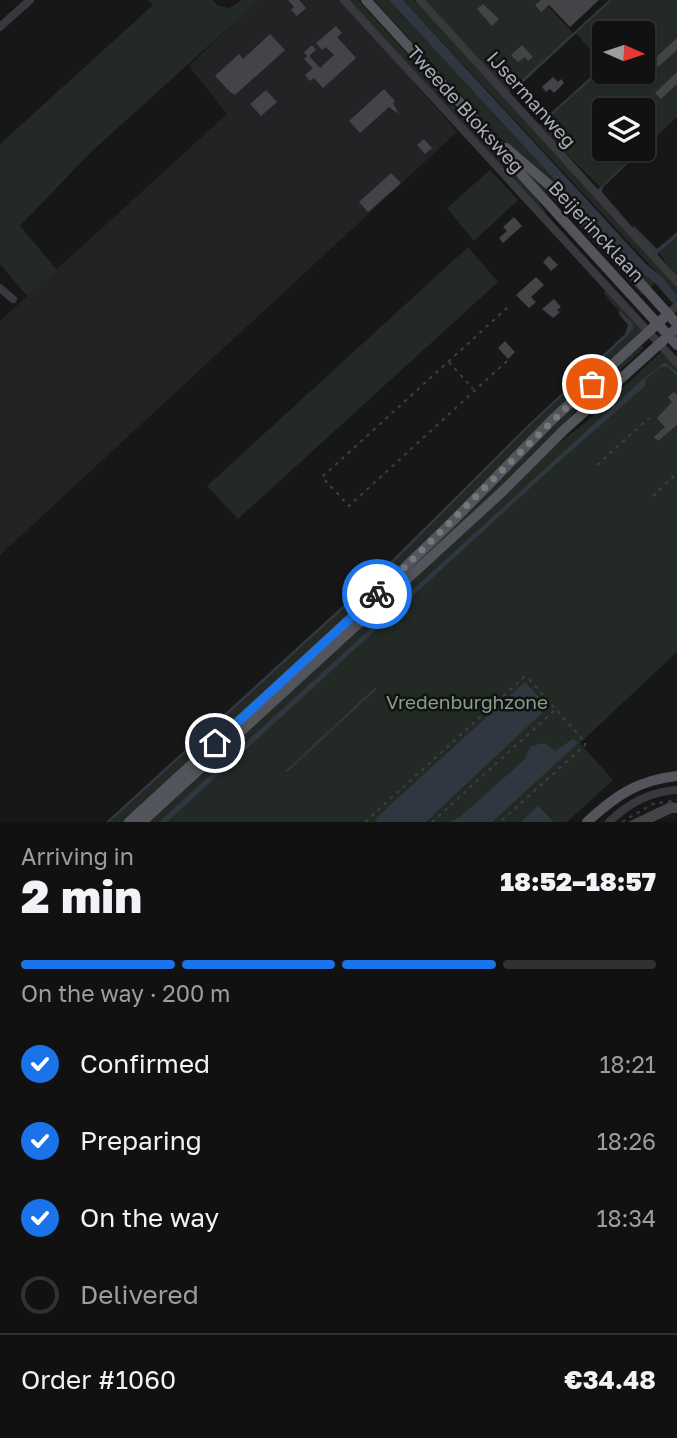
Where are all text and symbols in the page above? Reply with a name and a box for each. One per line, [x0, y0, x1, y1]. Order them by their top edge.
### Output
north arrow [592, 21, 654, 84]
map controls [592, 21, 655, 161]
street label: Tweede Bloksweg [403, 41, 529, 177]
street label: IJsermanweg [483, 46, 581, 152]
button: layers [592, 98, 655, 161]
street label: Beijerincklaan [544, 176, 650, 286]
pin [562, 354, 622, 414]
icon: bag [573, 365, 611, 403]
courier [342, 559, 412, 629]
icon: bike [358, 575, 396, 613]
park label: Vredenburghzone [386, 690, 548, 713]
pin [185, 713, 245, 773]
icon: home [196, 724, 234, 762]
text: Arriving in [21, 842, 134, 870]
text: 18:52–18:57 [500, 866, 656, 897]
text: 2 min [21, 868, 142, 923]
text: On the way · 200 m [21, 979, 230, 1007]
icon: check [21, 1045, 59, 1083]
text: Confirmed [80, 1048, 210, 1079]
text: 18:21 [599, 1050, 656, 1078]
icon: check [21, 1122, 59, 1160]
text: Preparing [80, 1125, 202, 1156]
text: 18:26 [597, 1127, 656, 1155]
icon: check [21, 1199, 59, 1237]
text: On the way [80, 1202, 219, 1233]
text: 18:34 [596, 1204, 656, 1232]
text: Delivered [80, 1279, 199, 1310]
text: Order #1060 [21, 1364, 176, 1395]
text: €34.48 [564, 1364, 656, 1395]

